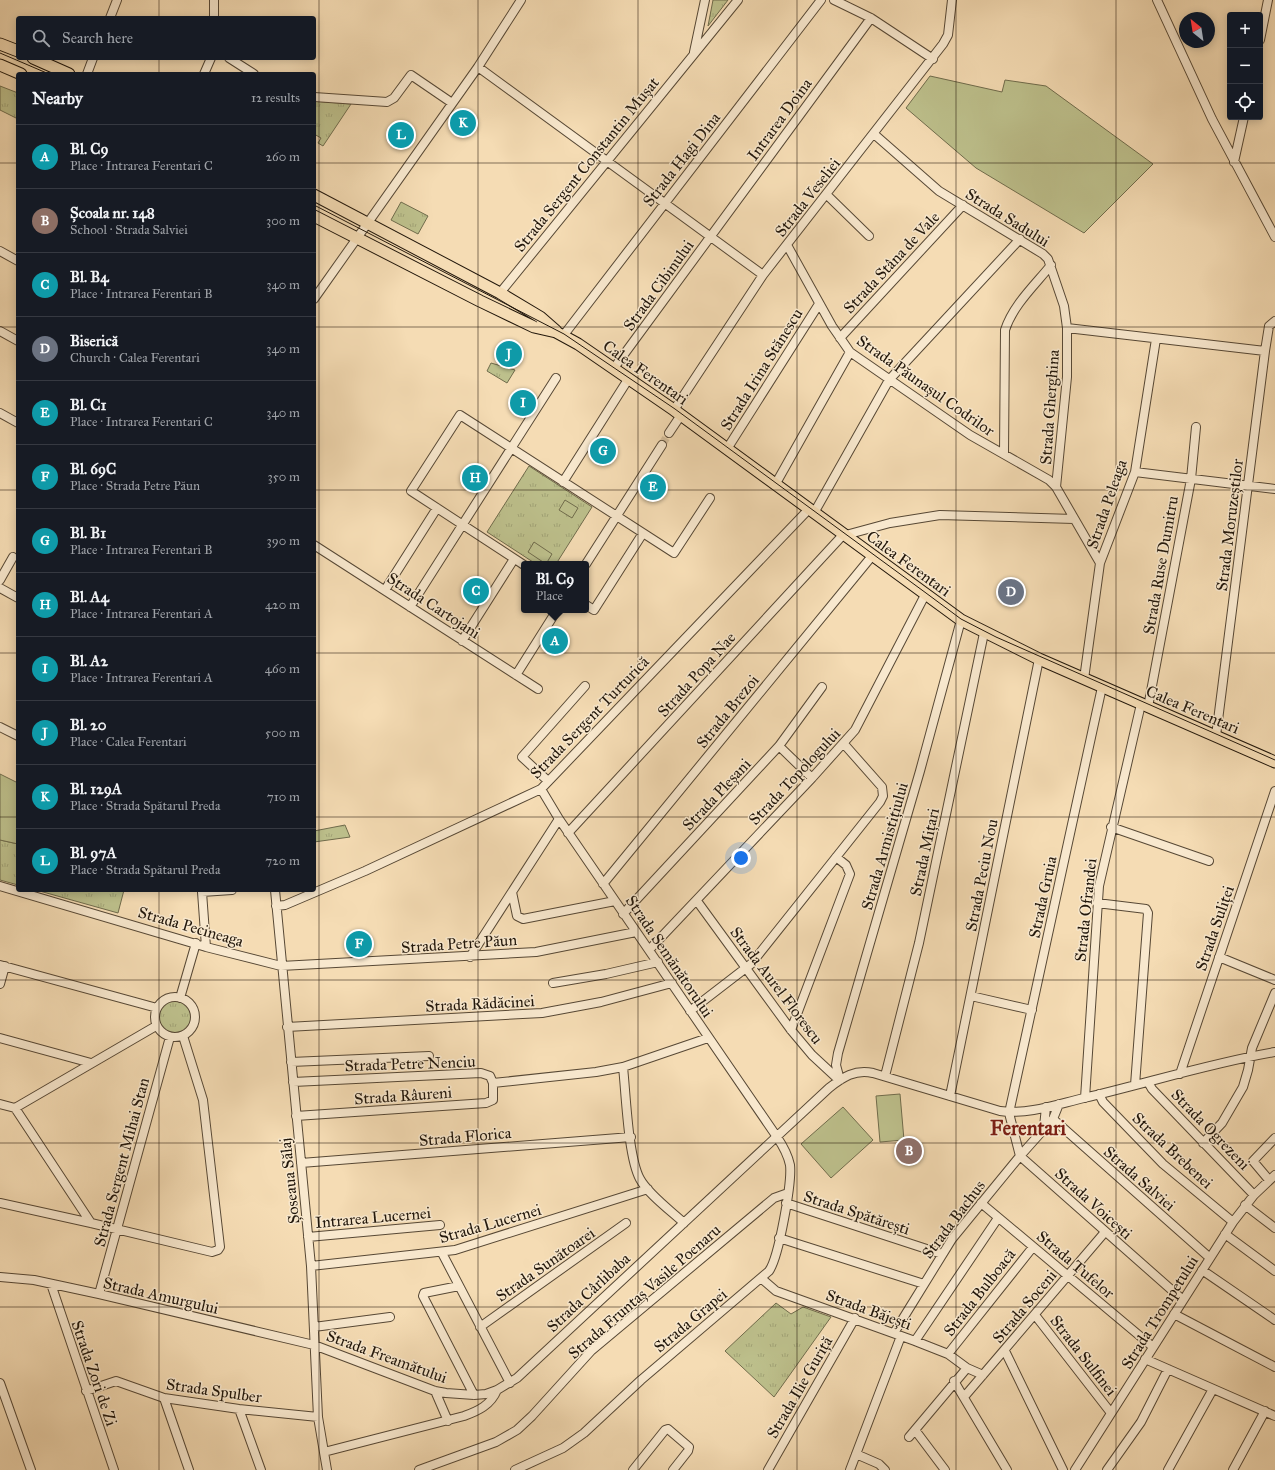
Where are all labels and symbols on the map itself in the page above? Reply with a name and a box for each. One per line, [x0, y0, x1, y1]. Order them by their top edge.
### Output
north arrow [1179, 12, 1215, 48]
street label: Strada Sergent Constantin Mușat [510, 73, 664, 256]
street label: Intrarea Doina [743, 74, 816, 164]
pin: K [450, 108, 476, 138]
street label: Strada Hagi Dina [639, 108, 725, 211]
pin: L [388, 120, 414, 150]
street label: Strada Veseliei [771, 154, 844, 240]
street label: Strada Sadului [962, 184, 1054, 251]
street label: Strada Stâna de Vale [839, 207, 944, 317]
street label: Strada Cibinului [619, 236, 698, 334]
street label: Strada Irina Stănescu [716, 304, 807, 434]
street label: Strada Păunașul Codrilor [853, 331, 998, 440]
street label: Calea Ferentari [599, 336, 692, 409]
pin: J [496, 339, 522, 369]
street label: Strada Gherghina [1036, 349, 1064, 465]
pin: I [510, 388, 536, 418]
pin: G [590, 436, 616, 466]
street label: Strada Peleaga [1082, 457, 1132, 552]
street label: Strada Moruzeștilor [1212, 458, 1247, 592]
pin: H [462, 463, 488, 493]
pin: E [640, 472, 666, 502]
street label: Strada Ruse Dumitru [1139, 494, 1182, 636]
street label: Calea Ferentari [863, 526, 955, 601]
street label: Strada Cartojani [384, 568, 484, 642]
pin: C [463, 576, 489, 606]
pin: D [998, 577, 1024, 607]
pin: A [542, 626, 568, 656]
street label: Strada Popa Nae [653, 628, 740, 721]
street label: Strada Sergent Turturică [526, 652, 654, 783]
street label: Strada Brezoi [692, 670, 763, 752]
street label: Calea Ferentari [1143, 681, 1243, 738]
street label: Strada Topologului [745, 724, 845, 829]
street label: Strada Pleșani [678, 754, 755, 834]
street label: Strada Armistițiului [857, 779, 912, 912]
street label: Strada Mițari [906, 806, 943, 898]
street label: Strada Peciu Nou [961, 817, 1002, 933]
your location [731, 848, 751, 868]
street label: Strada Gruia [1025, 854, 1060, 940]
street label: Strada Ofrandei [1071, 857, 1100, 963]
street label: Strada Suliței [1191, 882, 1238, 973]
street label: Strada Semănătorului [622, 892, 718, 1021]
street label: Strada Pecineaga [136, 902, 246, 952]
street label: Strada Aurel Florescu [726, 923, 827, 1048]
pin: F [346, 929, 372, 959]
street label: Strada Petre Păun [401, 930, 518, 957]
street label: Strada Rădăcinei [425, 991, 536, 1016]
street label: Strada Petre Nenciu [344, 1052, 476, 1075]
street label: Strada Sergent Mihai Stan [90, 1075, 154, 1249]
street label: Strada Râureni [353, 1083, 453, 1108]
street label: Strada Ogrezeni [1167, 1085, 1254, 1175]
street label: Strada Brebenei [1128, 1108, 1217, 1193]
district label: Ferentari [990, 1116, 1066, 1140]
street label: Strada Florica [418, 1123, 512, 1150]
pin: B [896, 1136, 922, 1166]
street label: Șoseaua Sălaj [276, 1137, 303, 1225]
street label: Strada Salviei [1100, 1142, 1180, 1215]
street label: Strada Voicești [1051, 1164, 1137, 1244]
street label: Strada Bachus [918, 1176, 989, 1262]
street label: Strada Spătărești [801, 1186, 913, 1239]
street label: Strada Lucernei [437, 1200, 544, 1247]
street label: Intrarea Lucernei [314, 1203, 432, 1232]
street label: Strada Fruntaș Vasile Poenaru [564, 1220, 725, 1363]
street label: Strada Sunătoarei [492, 1223, 599, 1306]
street label: Strada Tufelor [1033, 1226, 1118, 1302]
street label: Strada Bulboacă [939, 1245, 1020, 1340]
street label: Strada Cârlibaba [543, 1249, 634, 1336]
street label: Strada Trompetului [1117, 1252, 1202, 1372]
street label: Strada Soceni [988, 1265, 1061, 1347]
street label: Strada Amurgului [101, 1273, 221, 1319]
street label: Strada Grapei [650, 1284, 731, 1356]
street label: Strada Băjești [823, 1285, 915, 1334]
street label: Strada Sulfinei [1046, 1311, 1121, 1400]
street label: Strada Zori de Zi [68, 1318, 122, 1429]
street label: Strada Freamătului [324, 1326, 450, 1387]
street label: Strada Ilie Guriță [763, 1333, 836, 1442]
street label: Strada Spulber [165, 1374, 263, 1407]

